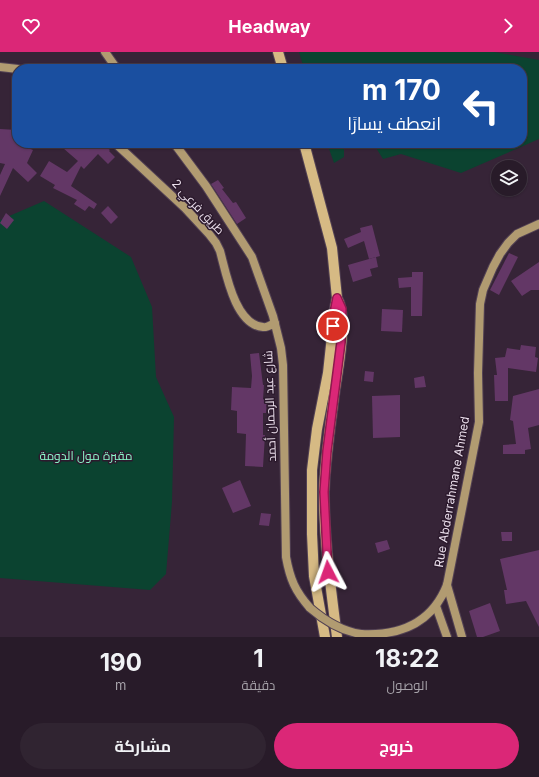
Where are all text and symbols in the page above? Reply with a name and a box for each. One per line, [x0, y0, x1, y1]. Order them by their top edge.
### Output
icon: heart [20, 15, 42, 37]
icon: forward [497, 15, 519, 37]
text: Headway [228, 16, 311, 37]
text: 170 m [362, 73, 441, 107]
icon: left [455, 80, 507, 132]
text: انعطف يسارًا [347, 113, 441, 134]
map controls [491, 160, 527, 196]
button: layers [491, 160, 527, 196]
street label: طريق فرعي 2 [167, 176, 228, 240]
pin [316, 309, 350, 343]
icon: arrive [322, 315, 344, 337]
street label: شارع عبد الرحمان أحمد [260, 350, 280, 462]
street label: Rue Abderrahmane Ahmed [431, 415, 472, 569]
park label: مقبرة مول الدومة [39, 448, 133, 463]
position arrow [307, 551, 349, 593]
text: 1 [253, 644, 264, 673]
text: 18:22 [375, 644, 439, 673]
text: 190 [100, 648, 142, 677]
text: m [115, 677, 126, 693]
text: دقيقة [242, 677, 275, 693]
text: الوصول [386, 677, 428, 693]
button: مشاركة [20, 723, 266, 769]
button: خروج [274, 723, 519, 769]

